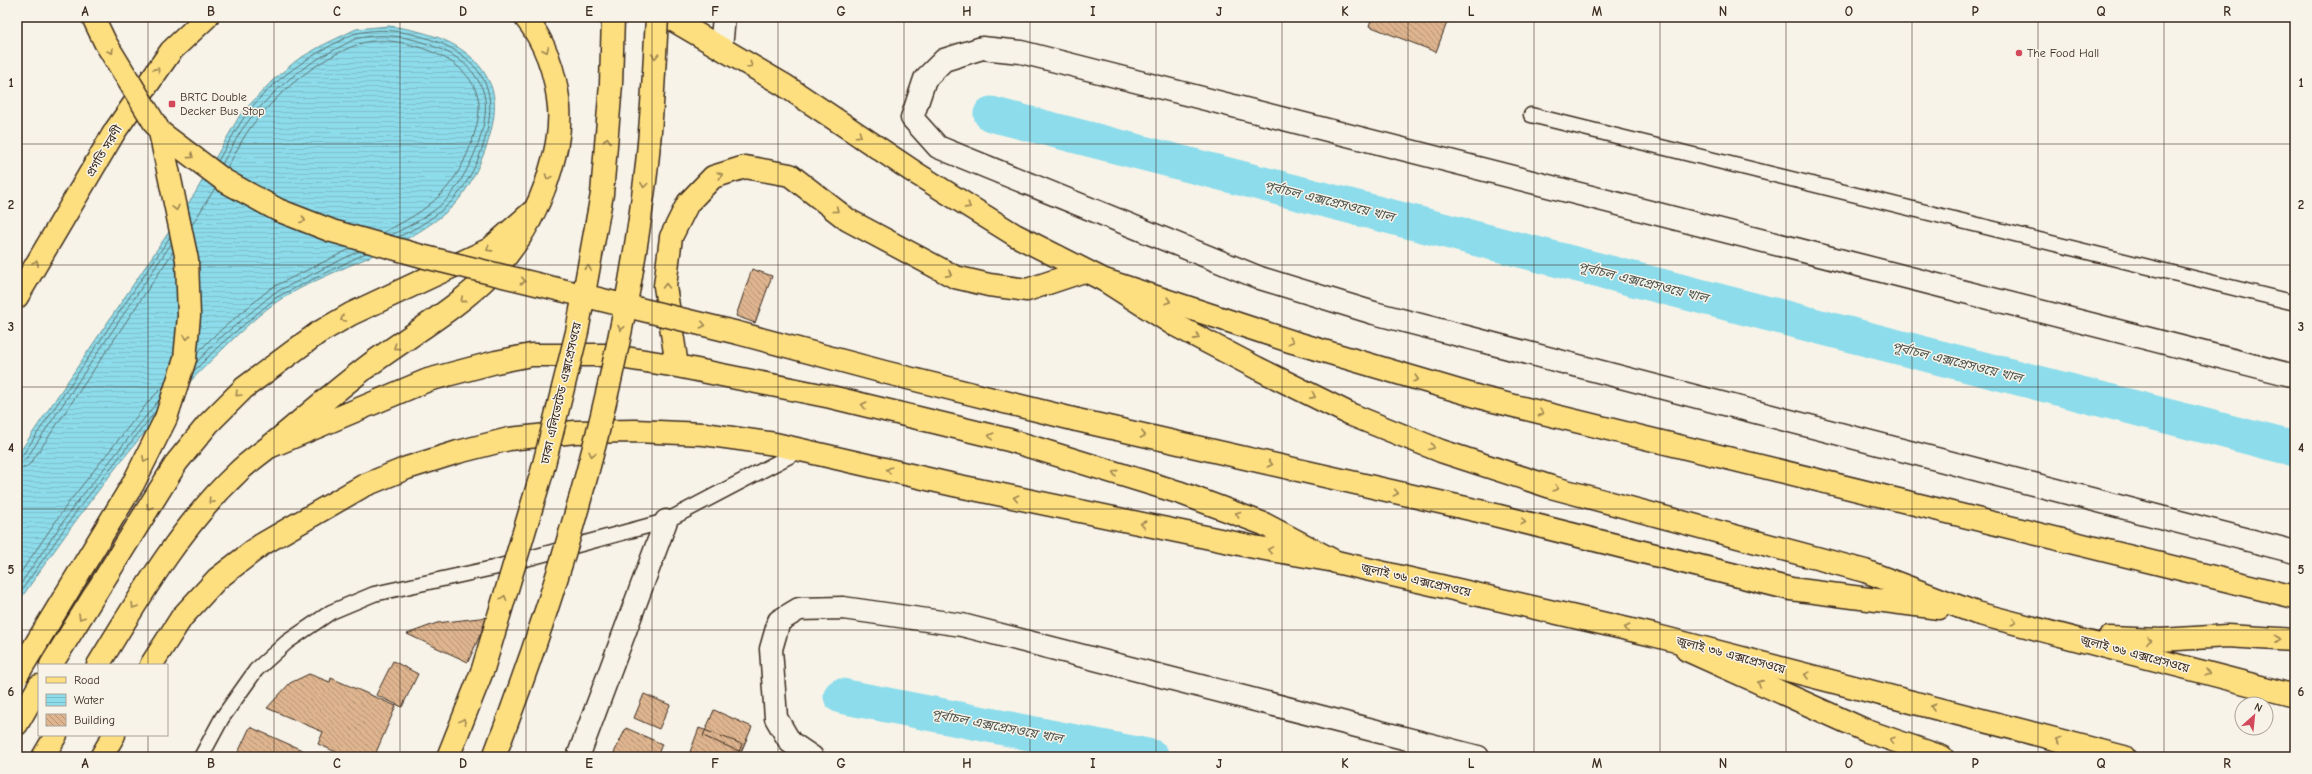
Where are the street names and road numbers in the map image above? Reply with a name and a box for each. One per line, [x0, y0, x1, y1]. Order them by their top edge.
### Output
street label: প্রগতি সরণী [82, 121, 125, 179]
street label: ঢাকা এলিভেটেড এক্সপ্রেসওয়ে [537, 320, 584, 466]
street label: জুলাই ৩৬ এক্সপ্রেসওয়ে [1359, 559, 1473, 600]
street label: জুলাই ৩৬ এক্সপ্রেসওয়ে [2078, 632, 2192, 675]
street label: জুলাই ৩৬ এক্সপ্রেসওয়ে [1674, 633, 1788, 676]

